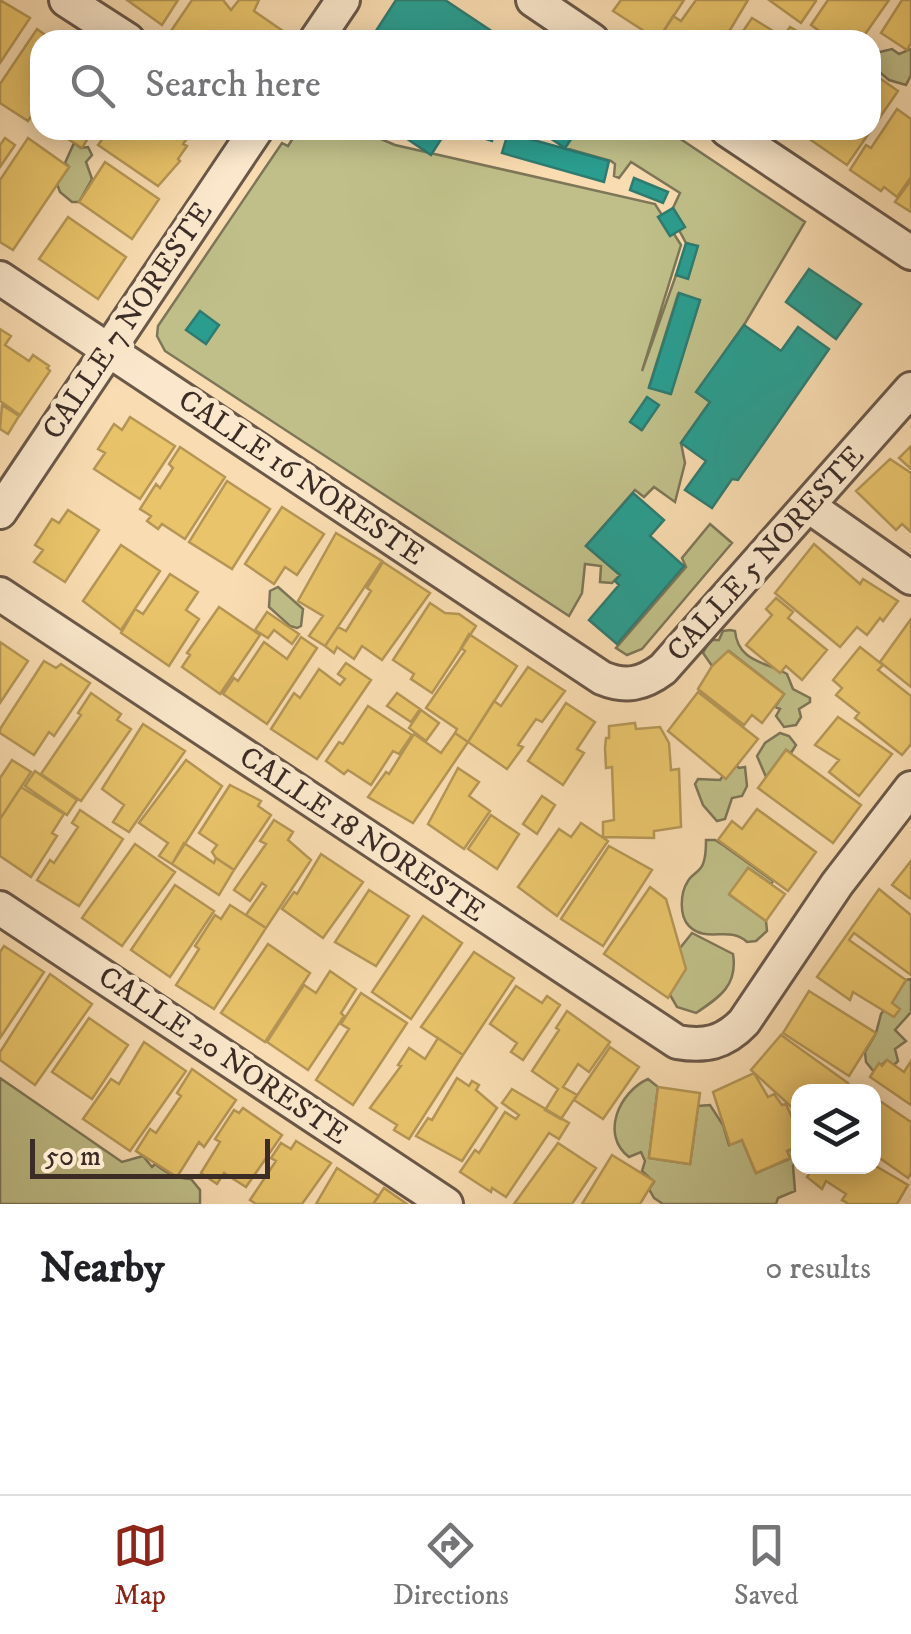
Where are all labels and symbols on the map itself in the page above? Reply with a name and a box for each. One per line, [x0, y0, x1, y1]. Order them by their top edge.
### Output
street label: CALLE 7 NORESTE [35, 195, 221, 447]
street label: CALLE 16 NORESTE [171, 382, 431, 574]
street label: CALLE 5 NORESTE [659, 439, 873, 669]
street label: CALLE 18 NORESTE [232, 739, 492, 931]
street label: CALLE 20 NORESTE [91, 959, 355, 1153]
scale bar [30, 1134, 270, 1178]

